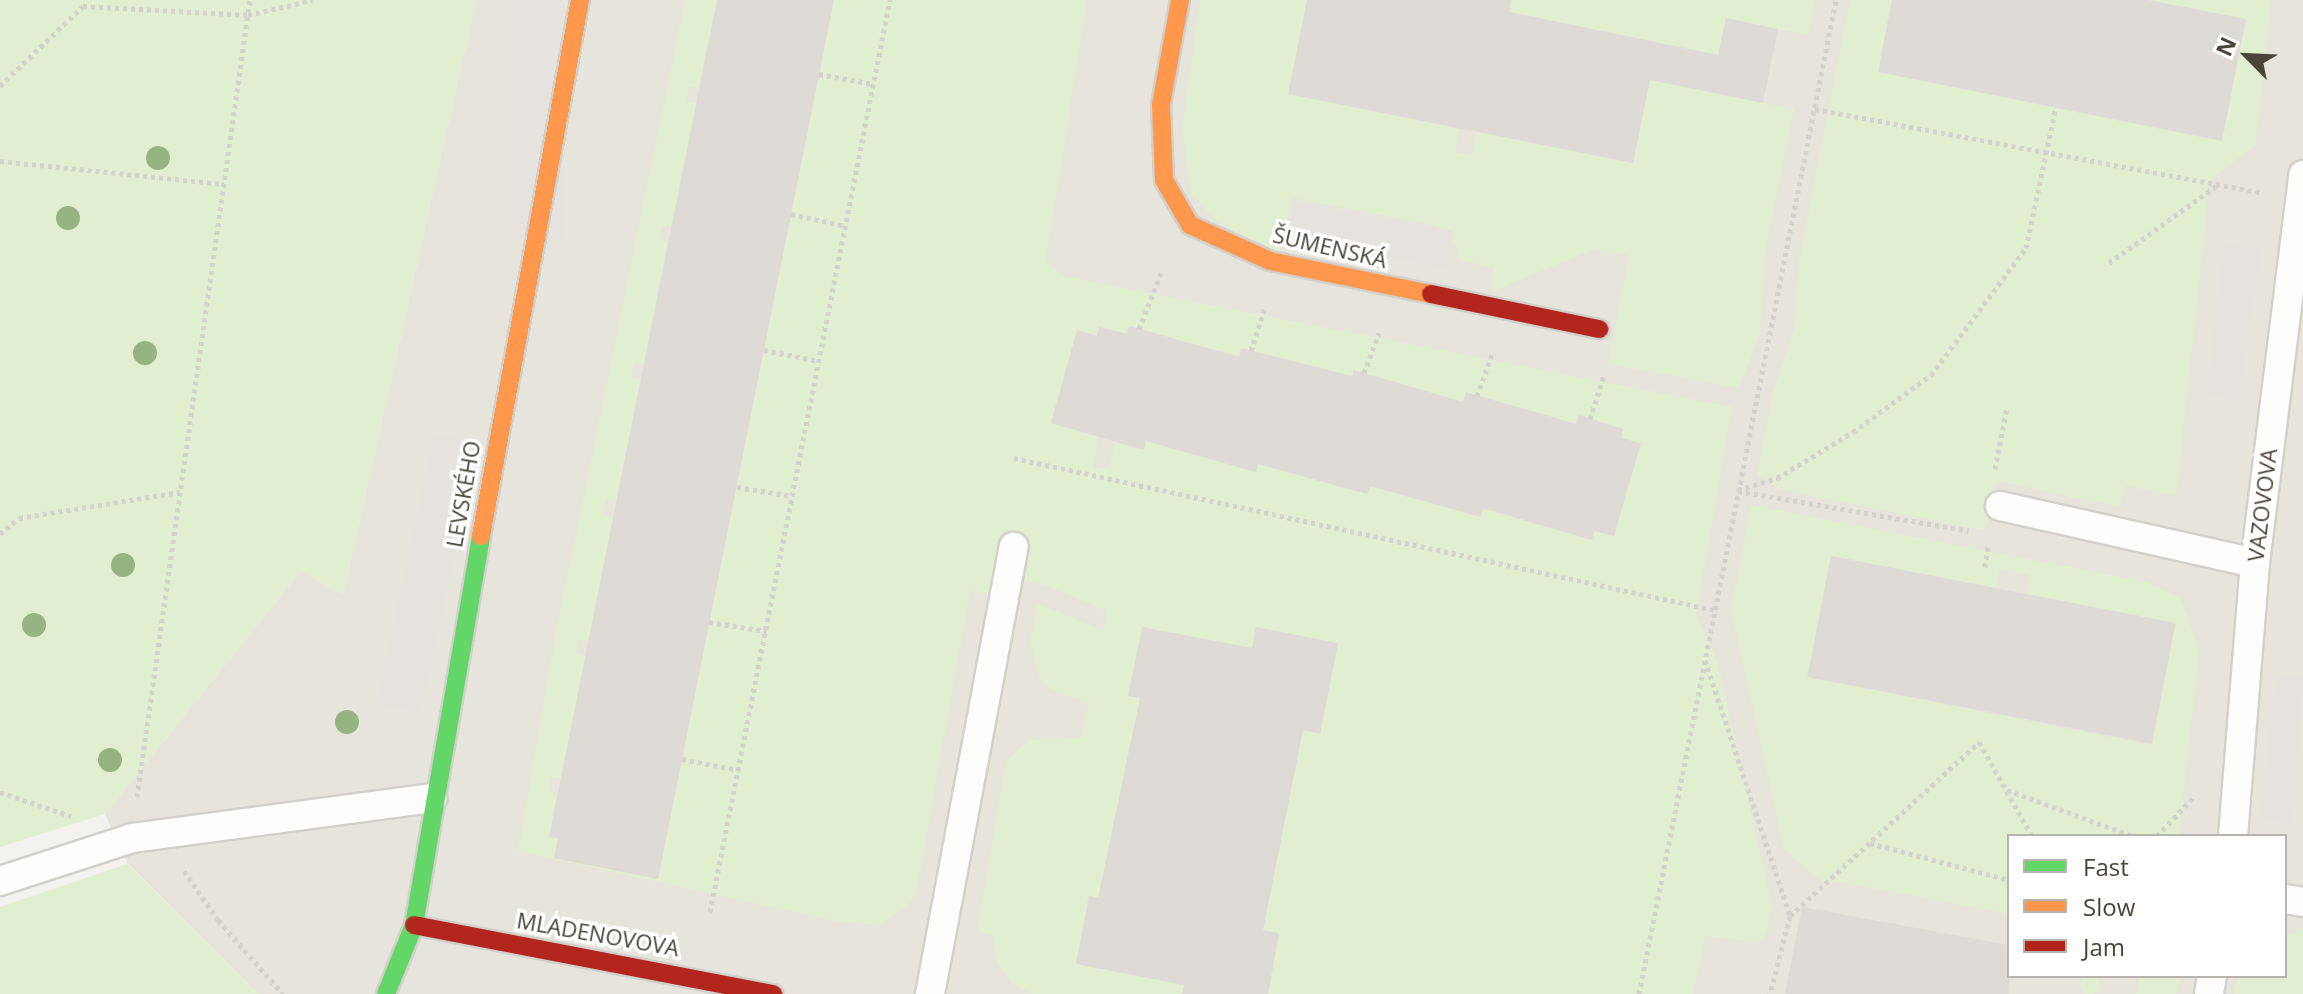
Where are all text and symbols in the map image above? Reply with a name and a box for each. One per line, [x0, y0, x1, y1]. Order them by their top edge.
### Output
north arrow [2207, 16, 2287, 96]
text: N [2208, 32, 2242, 61]
street label: ŠUMENSKÁ [1270, 221, 1390, 273]
street label: LEVSKÉHO [441, 439, 485, 549]
street label: VAZOVOVA [2242, 447, 2282, 563]
legend [2007, 834, 2287, 978]
text: Fast [2083, 850, 2129, 883]
text: Slow [2083, 890, 2135, 923]
street label: MLADENOVOVA [515, 907, 681, 961]
text: Jam [2083, 930, 2125, 963]

